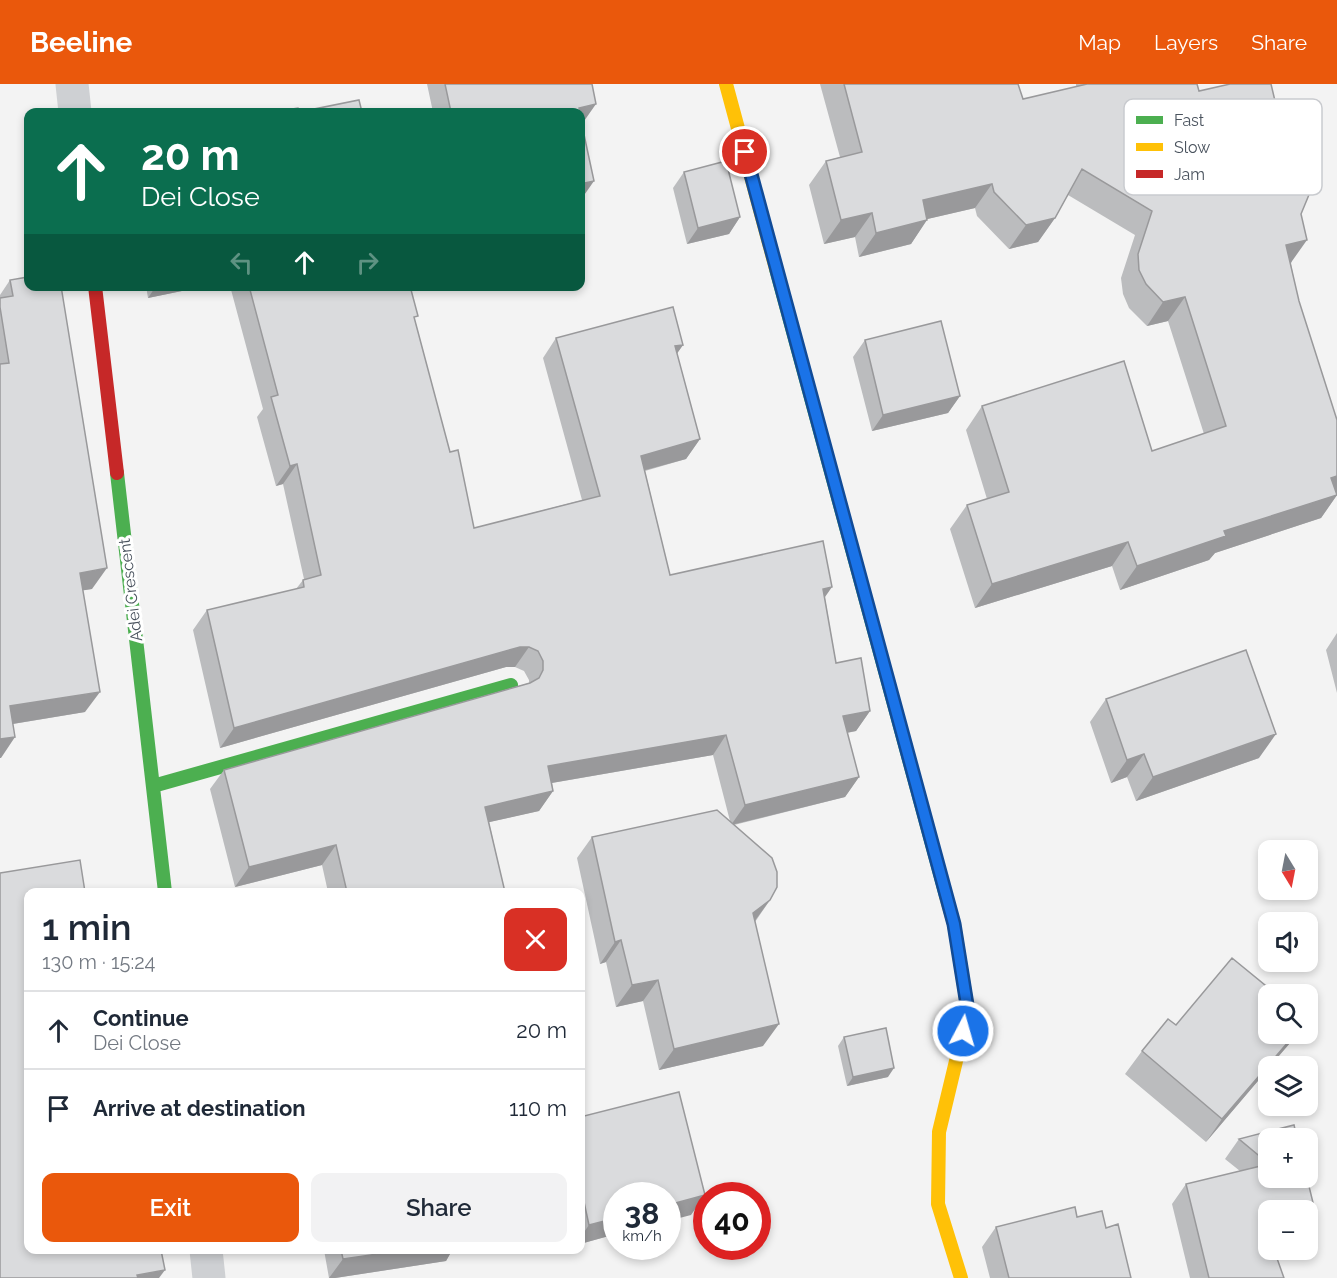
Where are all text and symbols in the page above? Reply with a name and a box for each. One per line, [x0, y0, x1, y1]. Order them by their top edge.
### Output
text: Beeline [30, 26, 132, 59]
text: Map [1078, 30, 1121, 55]
text: Layers [1154, 30, 1218, 55]
text: Share [1251, 30, 1307, 55]
legend [1124, 99, 1322, 195]
text: Fast [1174, 111, 1205, 130]
pin [719, 126, 770, 177]
text: 20 m [141, 131, 240, 180]
icon: ahead [42, 132, 120, 210]
icon: arrive [728, 135, 761, 168]
text: Slow [1174, 138, 1210, 157]
text: Jam [1174, 165, 1205, 184]
text: Dei Close [141, 181, 260, 212]
icon: left [225, 246, 258, 279]
icon: ahead [288, 246, 321, 279]
icon: right [351, 246, 384, 279]
street label: Adei Crescent [115, 537, 146, 643]
north arrow [1258, 840, 1318, 900]
map controls [1258, 840, 1318, 1260]
text: 1 min [42, 906, 131, 948]
button: close [504, 908, 567, 971]
button: sound [1258, 912, 1318, 972]
text: 130 m · 15:24 [42, 950, 156, 974]
button: search [1258, 984, 1318, 1044]
position arrow [931, 999, 995, 1063]
text: Continue [93, 1005, 189, 1031]
icon: ahead [42, 1014, 75, 1047]
text: 20 m [516, 1017, 567, 1043]
text: Dei Close [93, 1031, 181, 1055]
button: layers [1258, 1056, 1318, 1116]
icon: arrive [42, 1092, 75, 1125]
text: Arrive at destination [93, 1095, 306, 1121]
text: 110 m [509, 1095, 567, 1121]
button: + [1258, 1128, 1318, 1188]
button: Exit [42, 1173, 299, 1242]
button: Share [311, 1173, 567, 1242]
speed limit sign: 40 [693, 1182, 771, 1260]
text: 38 [625, 1196, 659, 1231]
button: − [1258, 1200, 1318, 1260]
text: km/h [622, 1227, 662, 1245]

